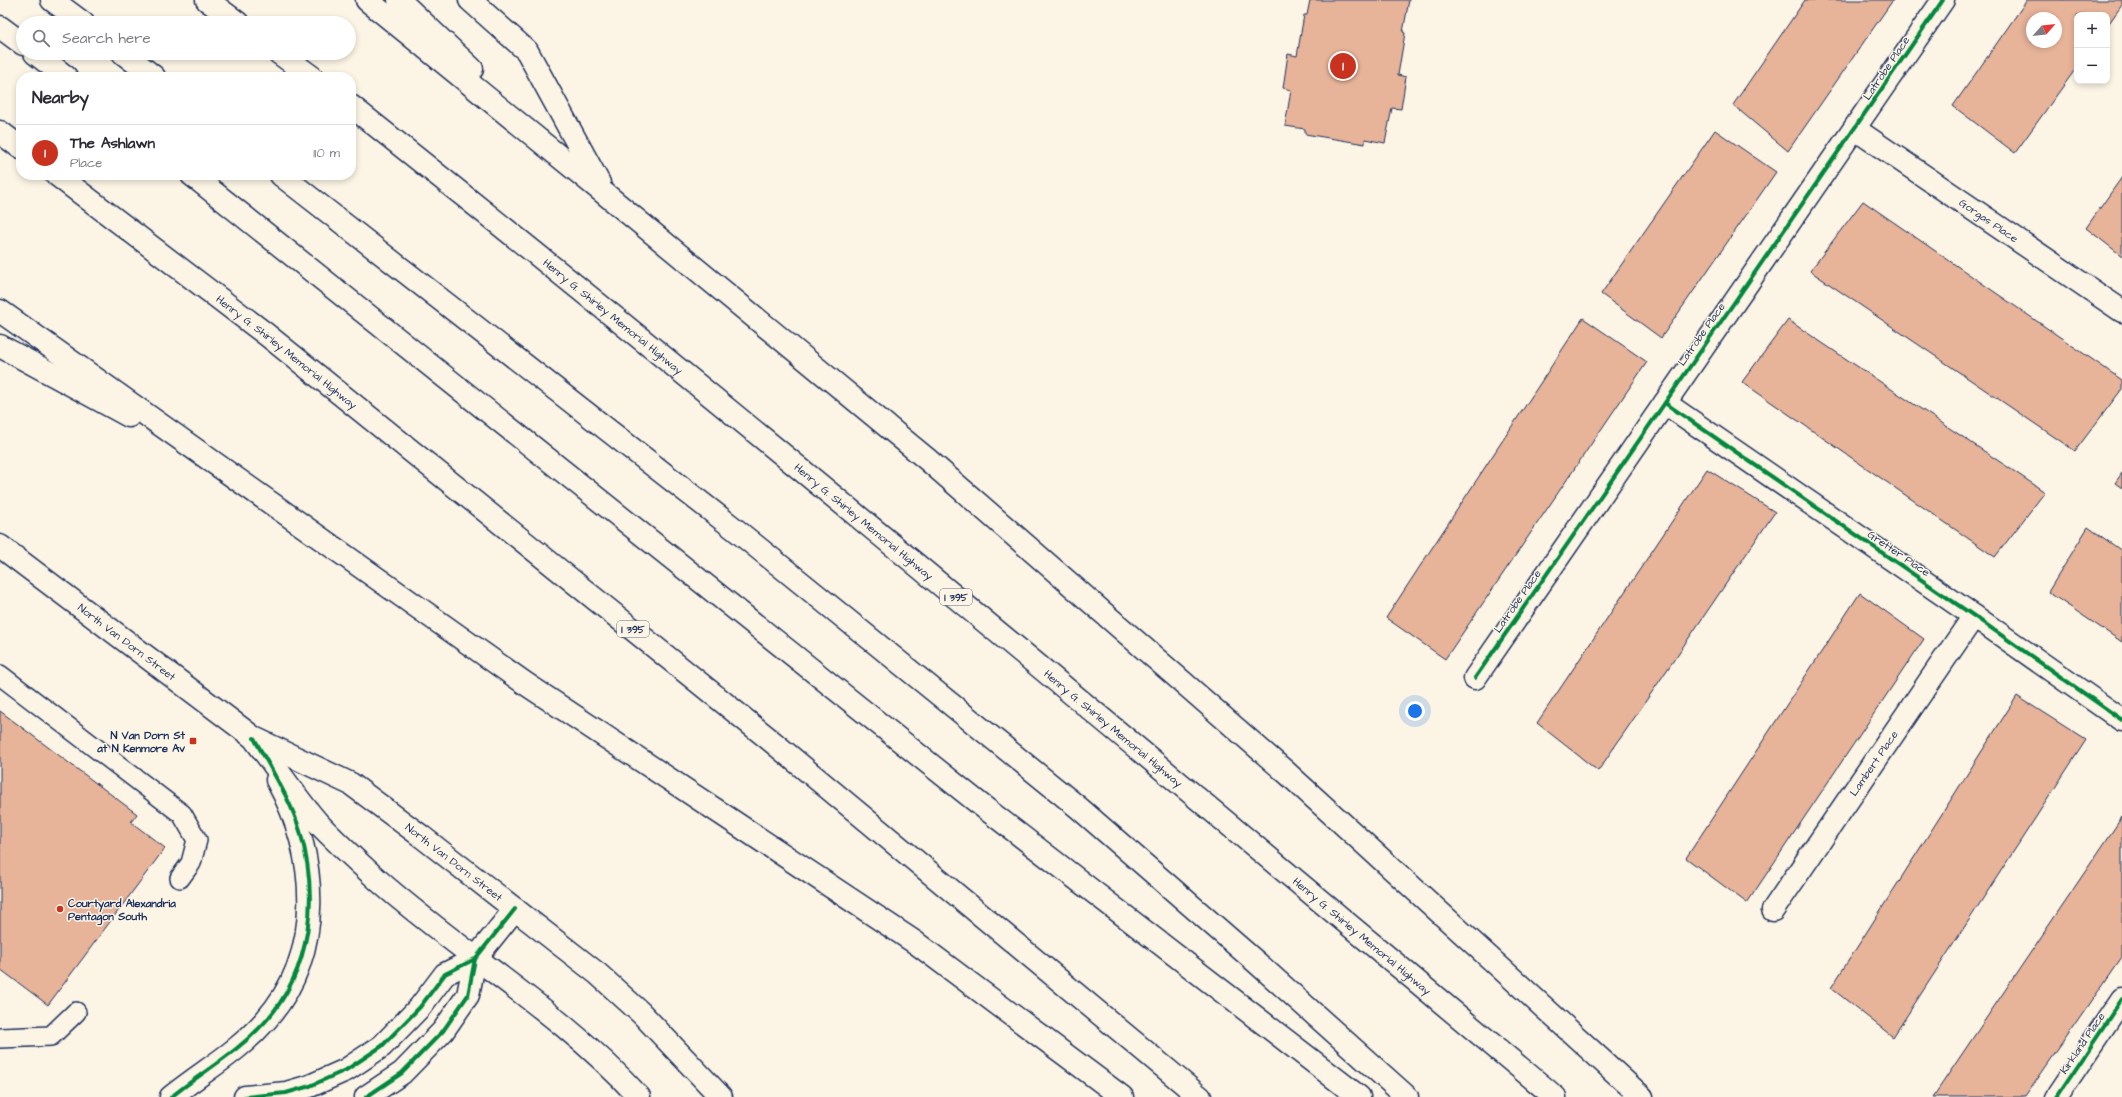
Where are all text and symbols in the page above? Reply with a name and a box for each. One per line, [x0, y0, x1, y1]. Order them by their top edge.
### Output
north arrow [2026, 12, 2062, 48]
map controls [2074, 12, 2110, 84]
button: + [2074, 12, 2110, 48]
search box [16, 16, 356, 60]
icon: search [30, 27, 52, 49]
text: Search here [62, 28, 151, 49]
street label: Latrobe Place [1860, 33, 1913, 103]
button: − [2074, 48, 2110, 84]
pin: 1 [1330, 51, 1356, 81]
text: Nearby [32, 86, 89, 110]
text: The Ashlawn [70, 133, 155, 154]
text: 1 [44, 144, 46, 162]
text: 110 m [313, 144, 340, 162]
text: Place [70, 154, 102, 172]
street label: Gorgas Place [1956, 195, 2021, 246]
street label: Henry G. Shirley Memorial Highway [540, 255, 686, 379]
street label: Henry G. Shirley Memorial Highway [213, 292, 360, 413]
street label: Latrobe Place [1674, 300, 1729, 369]
street label: Henry G. Shirley Memorial Highway [791, 460, 936, 584]
street label: Gretter Place [1865, 527, 1933, 580]
street label: Latrobe Place [1490, 567, 1545, 636]
road number: I 395 [940, 589, 972, 605]
street label: North Van Dorn Street [74, 600, 179, 685]
road number: I 395 [617, 621, 649, 637]
street label: Henry G. Shirley Memorial Highway [1041, 666, 1185, 791]
your location [1405, 701, 1425, 721]
place label: N Van Dorn St at N Kenmore Av [96, 728, 186, 756]
street label: Lambert Place [1846, 728, 1902, 799]
marker: N Van Dorn St at N Kenmore Av [188, 736, 198, 746]
street label: North Van Dorn Street [402, 820, 506, 905]
street label: Henry G. Shirley Memorial Highway [1289, 874, 1434, 999]
place label: Courtyard Alexandria Pentagon South [68, 896, 176, 926]
marker: Courtyard Alexandria Pentagon South [55, 904, 65, 914]
street label: Kirkland Place [2056, 1010, 2109, 1077]

